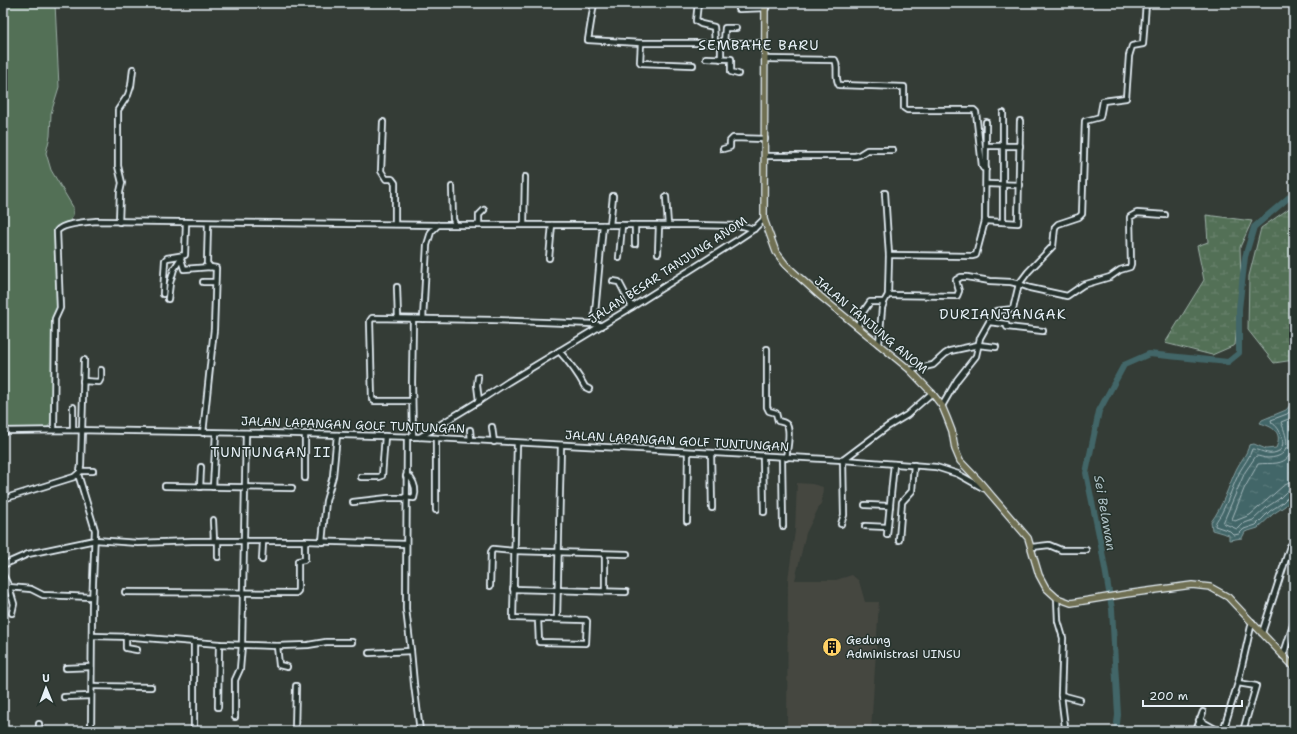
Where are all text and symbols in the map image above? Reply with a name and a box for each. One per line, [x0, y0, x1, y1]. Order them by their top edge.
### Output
district label: SEMBAHE BARU [698, 36, 820, 54]
street label: JALAN BESAR TANJUNG ANOM [586, 212, 751, 327]
street label: JALAN TANJUNG ANOM [811, 273, 931, 378]
district label: DURIANJANGAK [939, 305, 1067, 323]
street label: JALAN LAPANGAN GOLF TUNTUNGAN [241, 413, 465, 437]
street label: JALAN LAPANGAN GOLF TUNTUNGAN [565, 427, 789, 455]
district label: TUNTUNGAN II [211, 443, 331, 461]
water label: Sei Belawan [1090, 474, 1120, 552]
place label: Gedung Administrasi UINSU [846, 632, 961, 662]
building icon: Gedung Administrasi UINSU [821, 636, 843, 658]
north arrow [26, 668, 66, 708]
text: U [42, 671, 50, 686]
scale bar [1143, 682, 1242, 708]
text: 200 m [1149, 688, 1188, 704]

